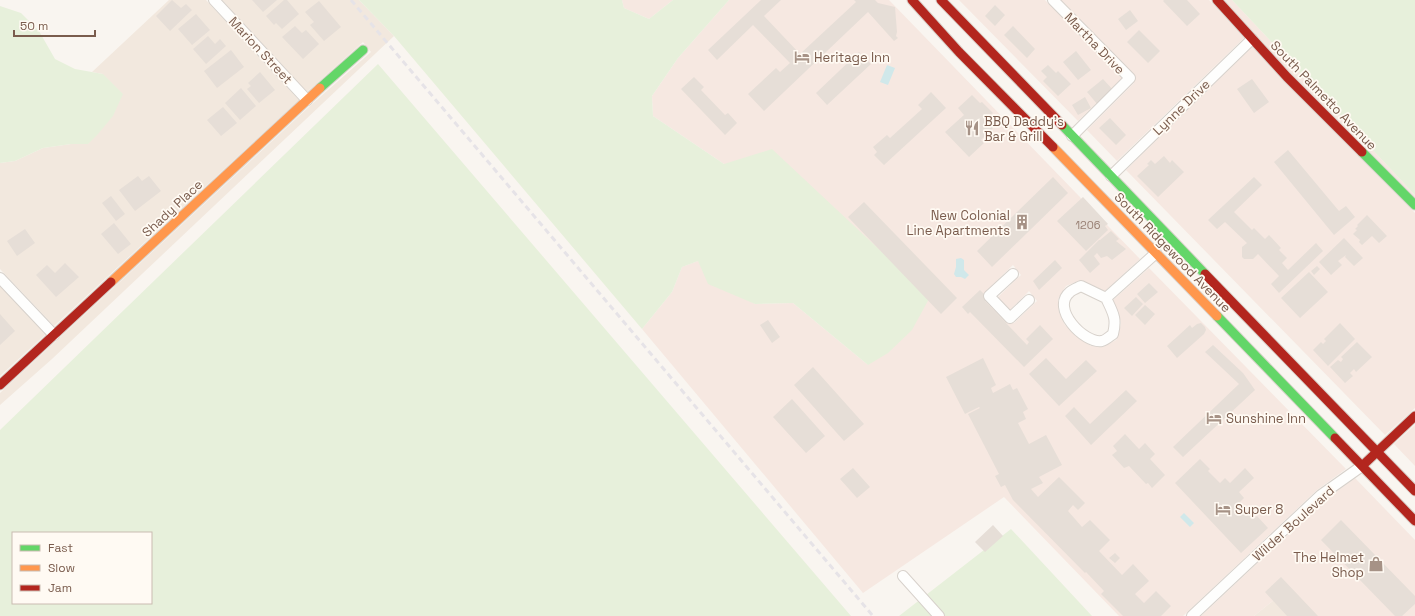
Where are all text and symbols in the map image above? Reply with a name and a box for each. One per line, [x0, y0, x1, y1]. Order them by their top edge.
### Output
street label: Martha Drive [1061, 9, 1128, 78]
scale bar [14, 12, 95, 38]
street label: Marion Street [225, 13, 296, 88]
text: 50 m [20, 18, 48, 34]
street label: South Palmetto Avenue [1267, 37, 1380, 154]
hotel icon: Heritage Inn [793, 48, 811, 66]
place label: Heritage Inn [814, 49, 890, 66]
street label: Lynne Drive [1149, 76, 1214, 139]
place label: BBQ Daddy's Bar & Grill [984, 113, 1064, 145]
restaurant icon: BBQ Daddy's Bar & Grill [963, 119, 981, 137]
street label: Shady Place [139, 176, 206, 241]
street label: South Ridgewood Avenue [1111, 189, 1235, 316]
place label: New Colonial Line Apartments [906, 207, 1010, 239]
building icon: New Colonial Line Apartments [1013, 213, 1031, 231]
house number: 1206 [1075, 218, 1101, 232]
hotel icon: Sunshine Inn [1205, 409, 1223, 427]
place label: Sunshine Inn [1226, 410, 1306, 427]
street label: Wilder Boulevard [1249, 482, 1338, 565]
hotel icon: Super 8 [1214, 500, 1232, 518]
place label: Super 8 [1235, 501, 1283, 518]
legend [12, 532, 152, 604]
text: Fast [48, 540, 73, 556]
place label: The Helmet Shop [1293, 549, 1364, 581]
shop icon: The Helmet Shop [1367, 555, 1385, 573]
text: Slow [48, 560, 75, 576]
text: Jam [48, 580, 72, 596]

